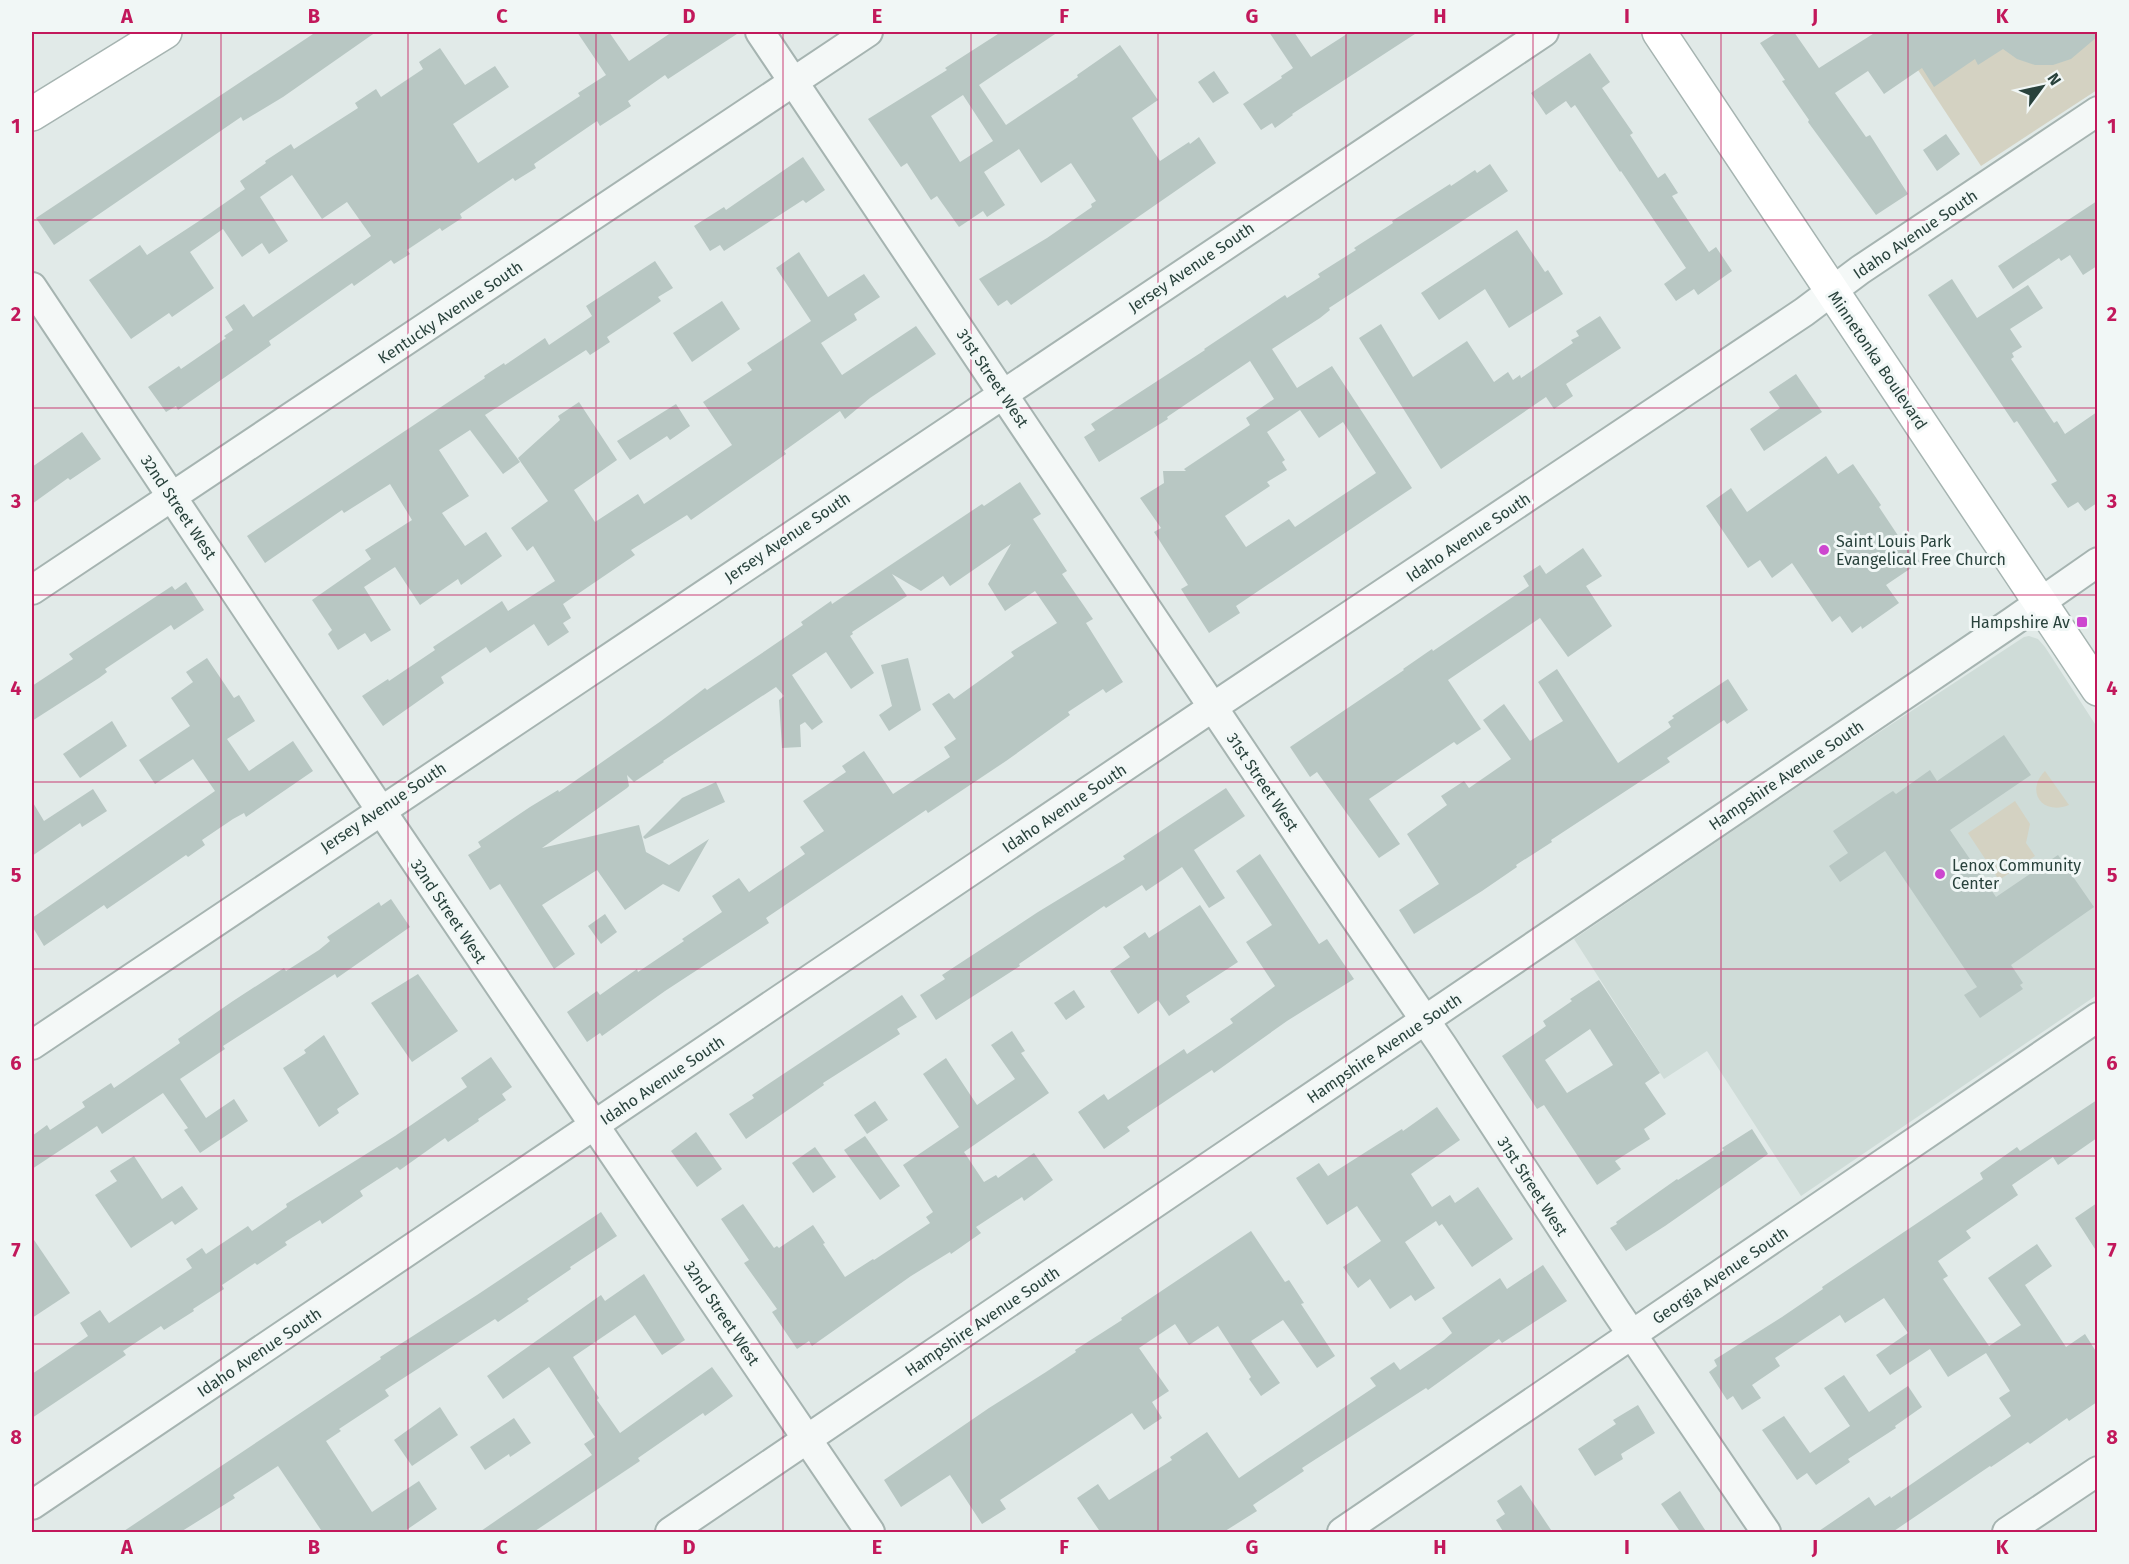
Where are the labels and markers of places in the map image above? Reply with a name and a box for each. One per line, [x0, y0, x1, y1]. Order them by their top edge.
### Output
place label: Saint Louis Park Evangelical Free Church [1836, 532, 2006, 569]
marker: Saint Louis Park Evangelical Free Church [1817, 543, 1831, 557]
place label: Hampshire Av [1970, 613, 2070, 632]
marker: Hampshire Av [2075, 615, 2089, 629]
place label: Lenox Community Center [1952, 856, 2081, 893]
marker: Lenox Community Center [1933, 867, 1947, 881]

